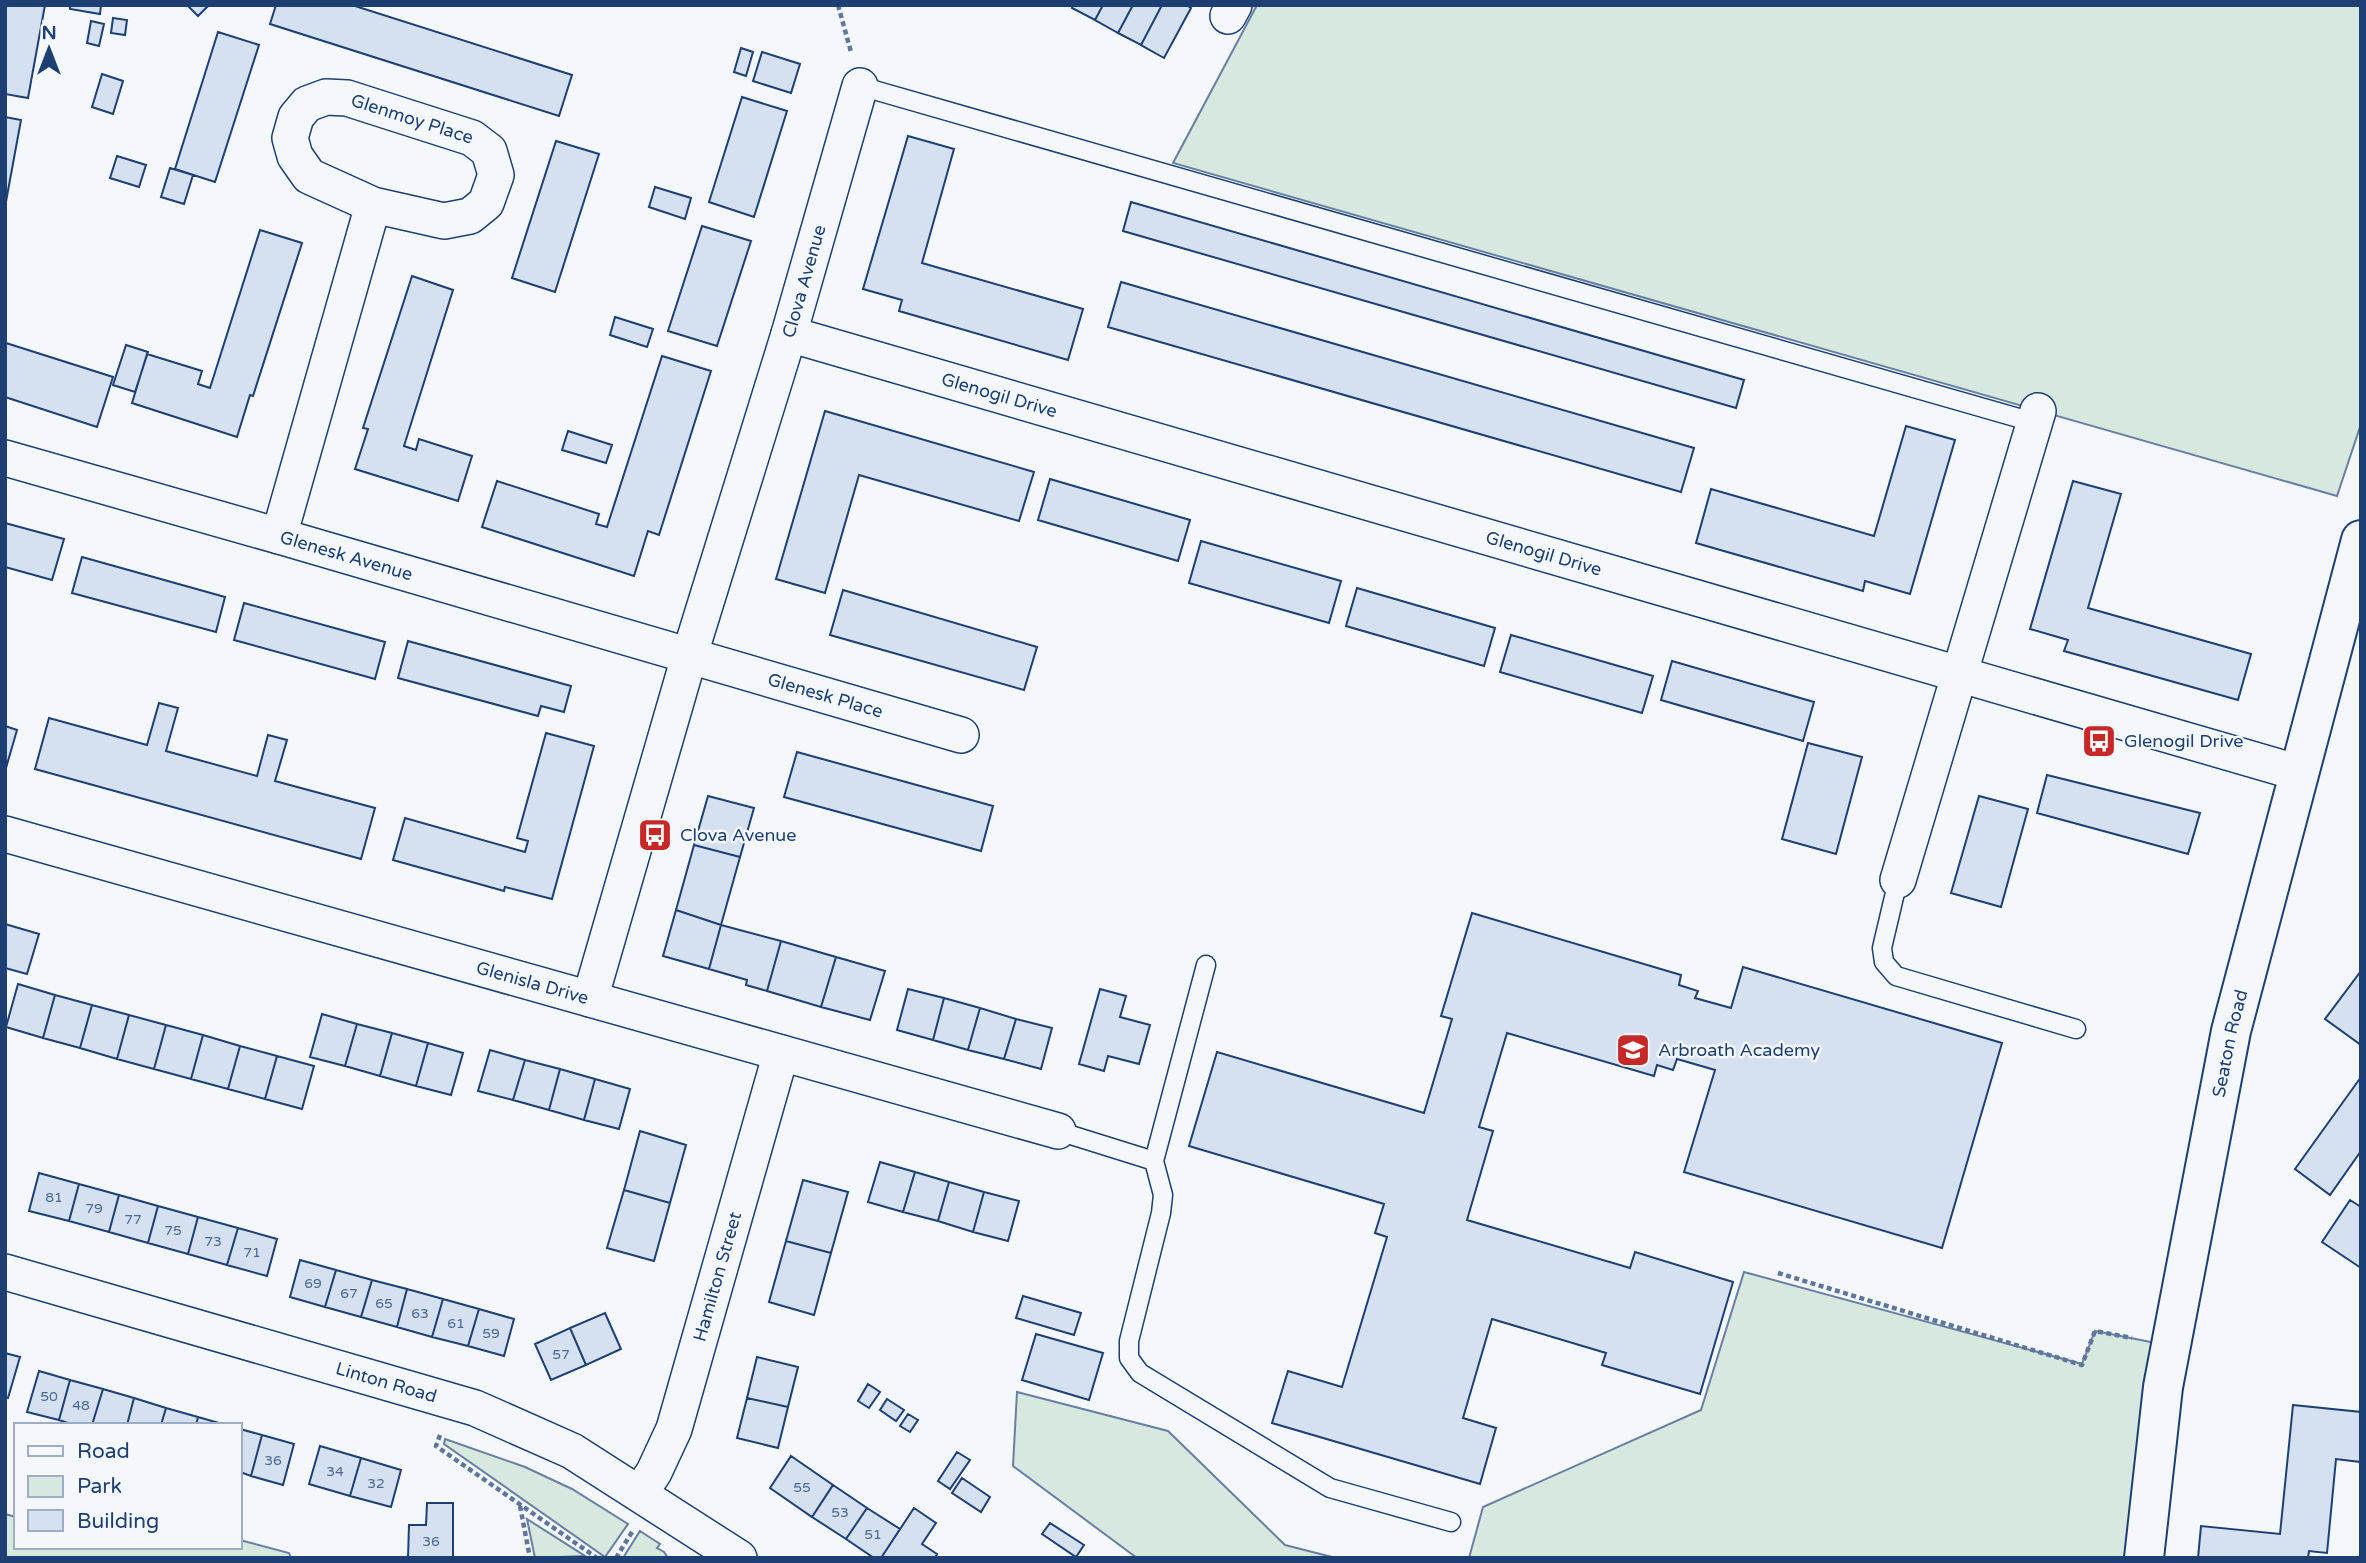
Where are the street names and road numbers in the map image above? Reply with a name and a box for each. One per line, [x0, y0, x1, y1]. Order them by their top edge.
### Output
street label: Glenmoy Place [348, 89, 476, 149]
street label: Clova Avenue [777, 222, 831, 340]
street label: Glenogil Drive [939, 368, 1060, 422]
street label: Glenesk Avenue [277, 526, 415, 585]
street label: Glenogil Drive [1483, 526, 1604, 581]
street label: Glenesk Place [765, 668, 886, 723]
street label: Glenisla Drive [474, 956, 591, 1009]
street label: Seaton Road [2208, 987, 2252, 1099]
street label: Hamilton Street [688, 1209, 746, 1344]
street label: Linton Road [333, 1357, 439, 1407]

